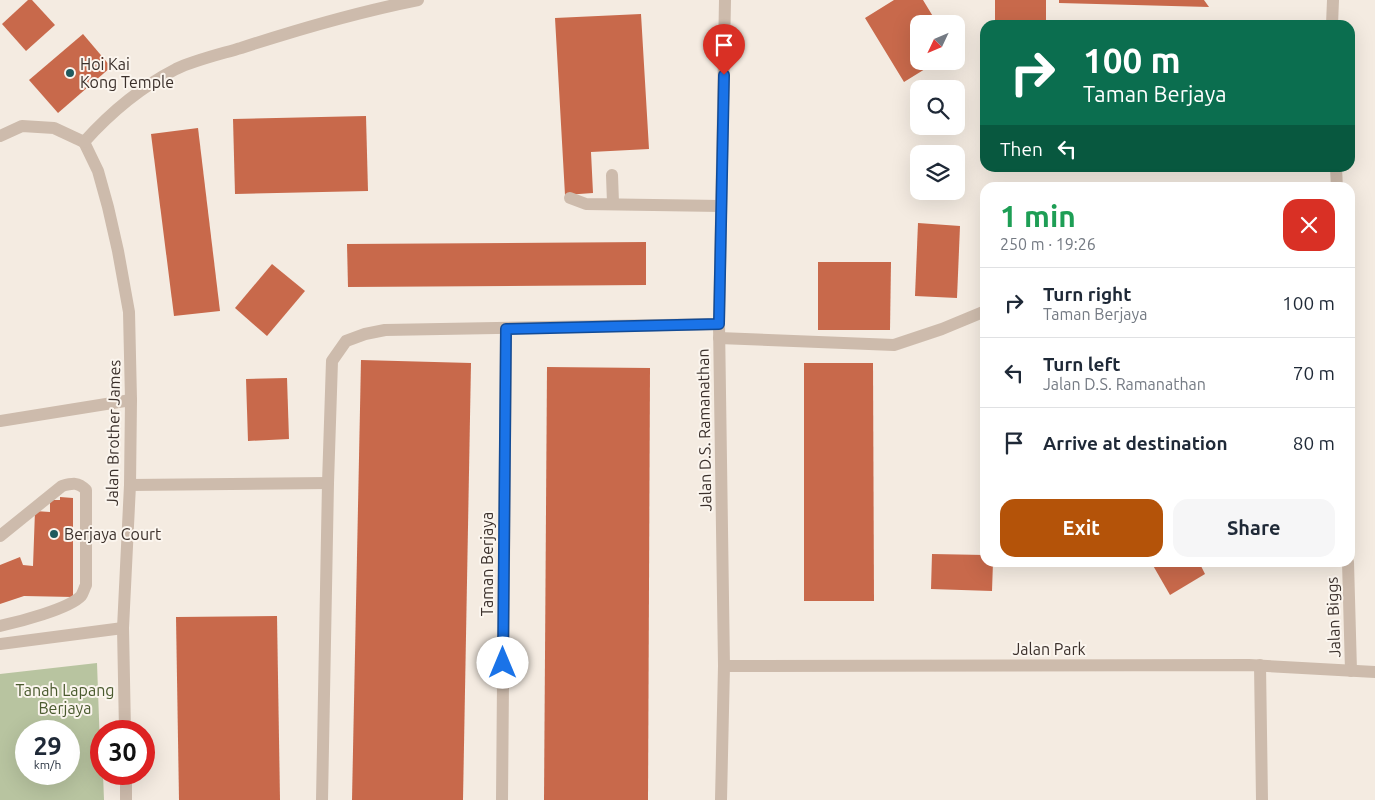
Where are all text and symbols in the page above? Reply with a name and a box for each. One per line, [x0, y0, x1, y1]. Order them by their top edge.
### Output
north arrow [910, 15, 965, 70]
map controls [910, 15, 965, 200]
pin [703, 24, 745, 75]
icon: arrive [710, 31, 738, 59]
icon: right [1000, 40, 1065, 105]
text: 100 m [1083, 40, 1181, 80]
place label: Hoi Kai Kong Temple [80, 55, 174, 91]
marker: Hoi Kai Kong Temple [64, 67, 76, 79]
button: search [910, 80, 965, 135]
text: Taman Berjaya [1083, 81, 1227, 106]
icon: left [1053, 135, 1081, 163]
text: Then [1000, 138, 1043, 160]
button: layers [910, 145, 965, 200]
text: 1 min [1000, 199, 1076, 233]
button: close [1283, 199, 1335, 251]
text: 250 m · 19:26 [1000, 235, 1096, 253]
text: Turn right [1043, 283, 1131, 305]
icon: right [1000, 289, 1028, 317]
text: 100 m [1282, 292, 1335, 314]
text: Taman Berjaya [1043, 305, 1147, 323]
street label: Jalan D.S. Ramanathan [694, 348, 714, 512]
text: Turn left [1043, 353, 1121, 375]
icon: left [1000, 359, 1028, 387]
street label: Jalan Brother James [103, 360, 123, 506]
text: 70 m [1293, 362, 1335, 384]
text: Jalan D.S. Ramanathan [1043, 375, 1206, 393]
icon: arrive [1000, 429, 1028, 457]
text: Arrive at destination [1043, 432, 1228, 454]
text: 80 m [1293, 432, 1335, 454]
button: Exit [1000, 499, 1163, 557]
button: Share [1173, 499, 1335, 557]
street label: Taman Berjaya [478, 512, 496, 616]
place label: Berjaya Court [64, 525, 162, 543]
marker: Berjaya Court [48, 528, 60, 540]
street label: Jalan Biggs [1323, 576, 1343, 658]
position arrow [476, 636, 528, 688]
street label: Jalan Park [1012, 640, 1086, 658]
park label: Tanah Lapang Berjaya [16, 681, 114, 717]
speed limit sign: 30 [90, 720, 155, 785]
text: 29 [33, 732, 62, 760]
text: km/h [34, 758, 61, 771]

